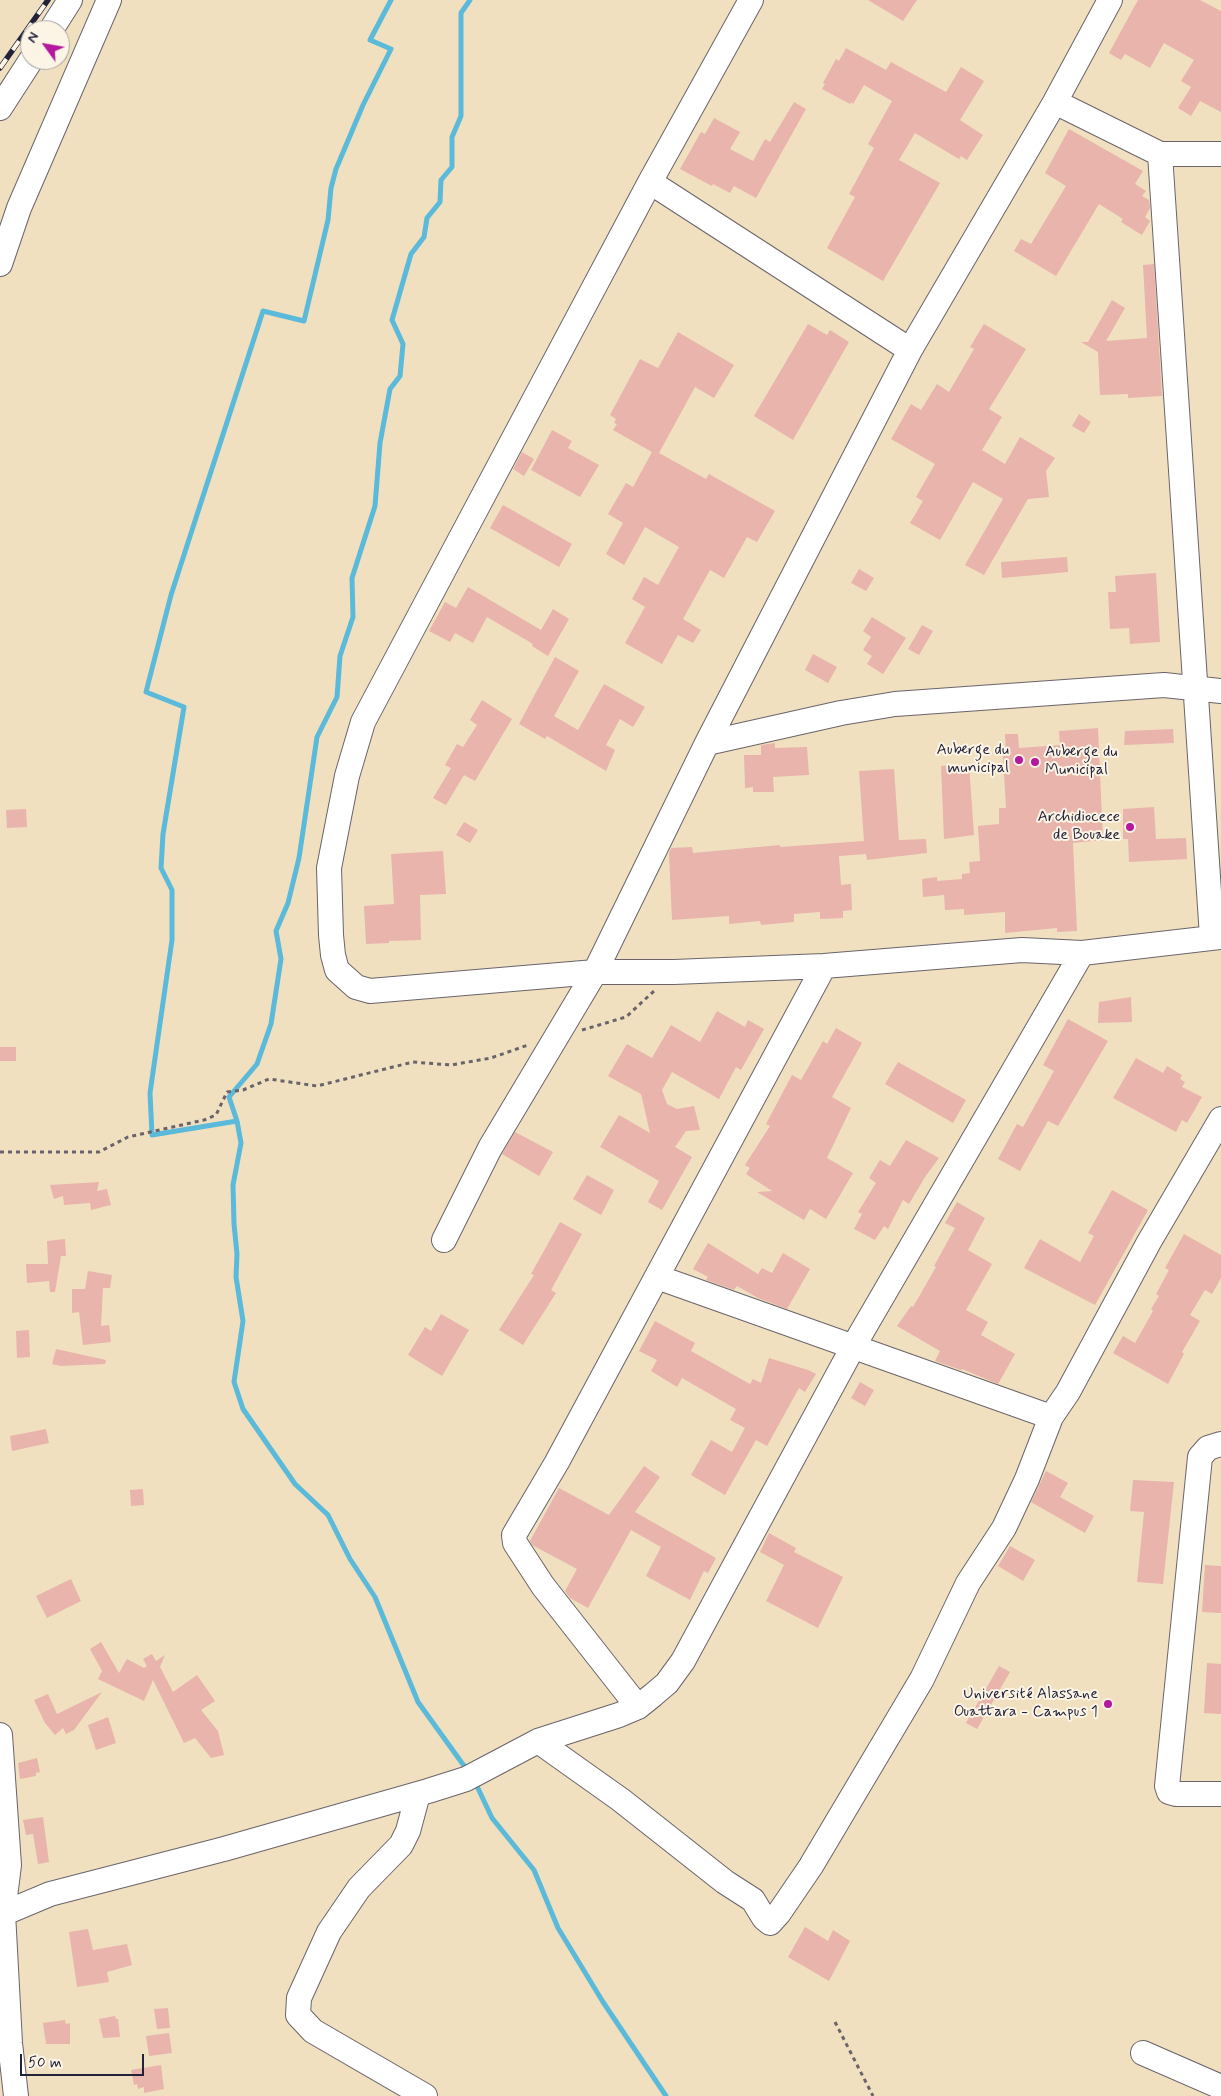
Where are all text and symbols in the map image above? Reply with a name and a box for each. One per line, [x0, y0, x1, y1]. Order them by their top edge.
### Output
north arrow [20, 20, 70, 70]
text: N [23, 29, 43, 46]
place label: Auberge du municipal [937, 741, 1009, 779]
place label: Auberge du Municipal [1045, 743, 1117, 781]
marker: Auberge du municipal [1013, 754, 1025, 766]
marker: Auberge du Municipal [1029, 756, 1041, 768]
place label: Archidiocece de Bouake [1037, 808, 1120, 846]
marker: Archidiocece de Bouake [1124, 821, 1136, 833]
place label: Université Alassane Ouattara - Campus 1 [954, 1685, 1098, 1723]
marker: Université Alassane Ouattara - Campus 1 [1102, 1698, 1114, 1710]
scale bar [22, 2044, 146, 2076]
text: 50 m [28, 2053, 62, 2073]

